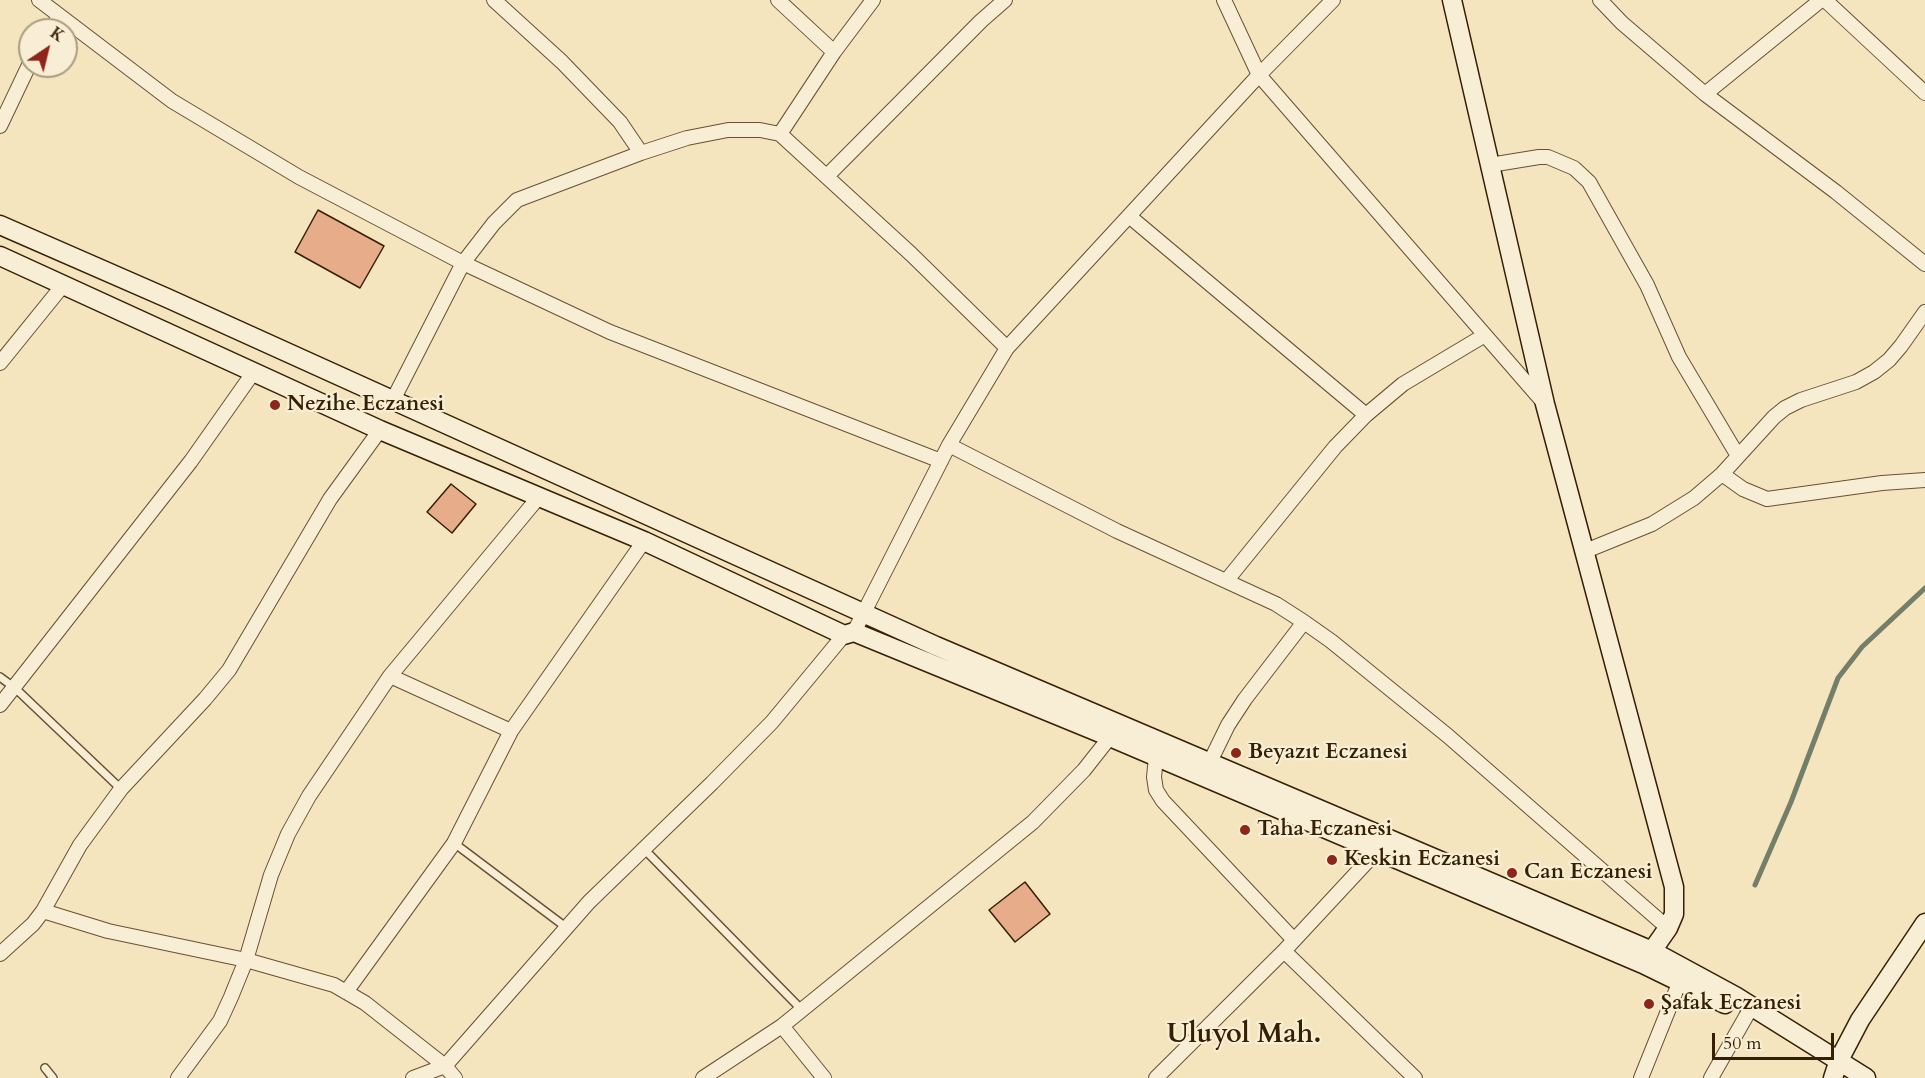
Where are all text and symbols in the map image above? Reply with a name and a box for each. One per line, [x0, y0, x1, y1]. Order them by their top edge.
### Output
north arrow [18, 18, 78, 78]
text: K [46, 22, 69, 48]
place label: Nezihe Eczanesi [287, 392, 444, 418]
marker: Nezihe Eczanesi [268, 398, 282, 412]
place label: Beyazıt Eczanesi [1248, 740, 1408, 766]
marker: Beyazıt Eczanesi [1229, 746, 1243, 760]
place label: Taha Eczanesi [1257, 817, 1392, 843]
marker: Taha Eczanesi [1238, 823, 1252, 837]
place label: Keskin Eczanesi [1344, 847, 1500, 873]
marker: Keskin Eczanesi [1325, 853, 1339, 867]
place label: Can Eczanesi [1524, 860, 1652, 886]
marker: Can Eczanesi [1505, 866, 1519, 880]
place label: Şafak Eczanesi [1661, 991, 1802, 1017]
marker: Şafak Eczanesi [1642, 997, 1656, 1011]
district label: Uluyol Mah. [1167, 1020, 1321, 1052]
scale bar [1715, 1021, 1836, 1059]
text: 50 m [1723, 1031, 1762, 1056]

